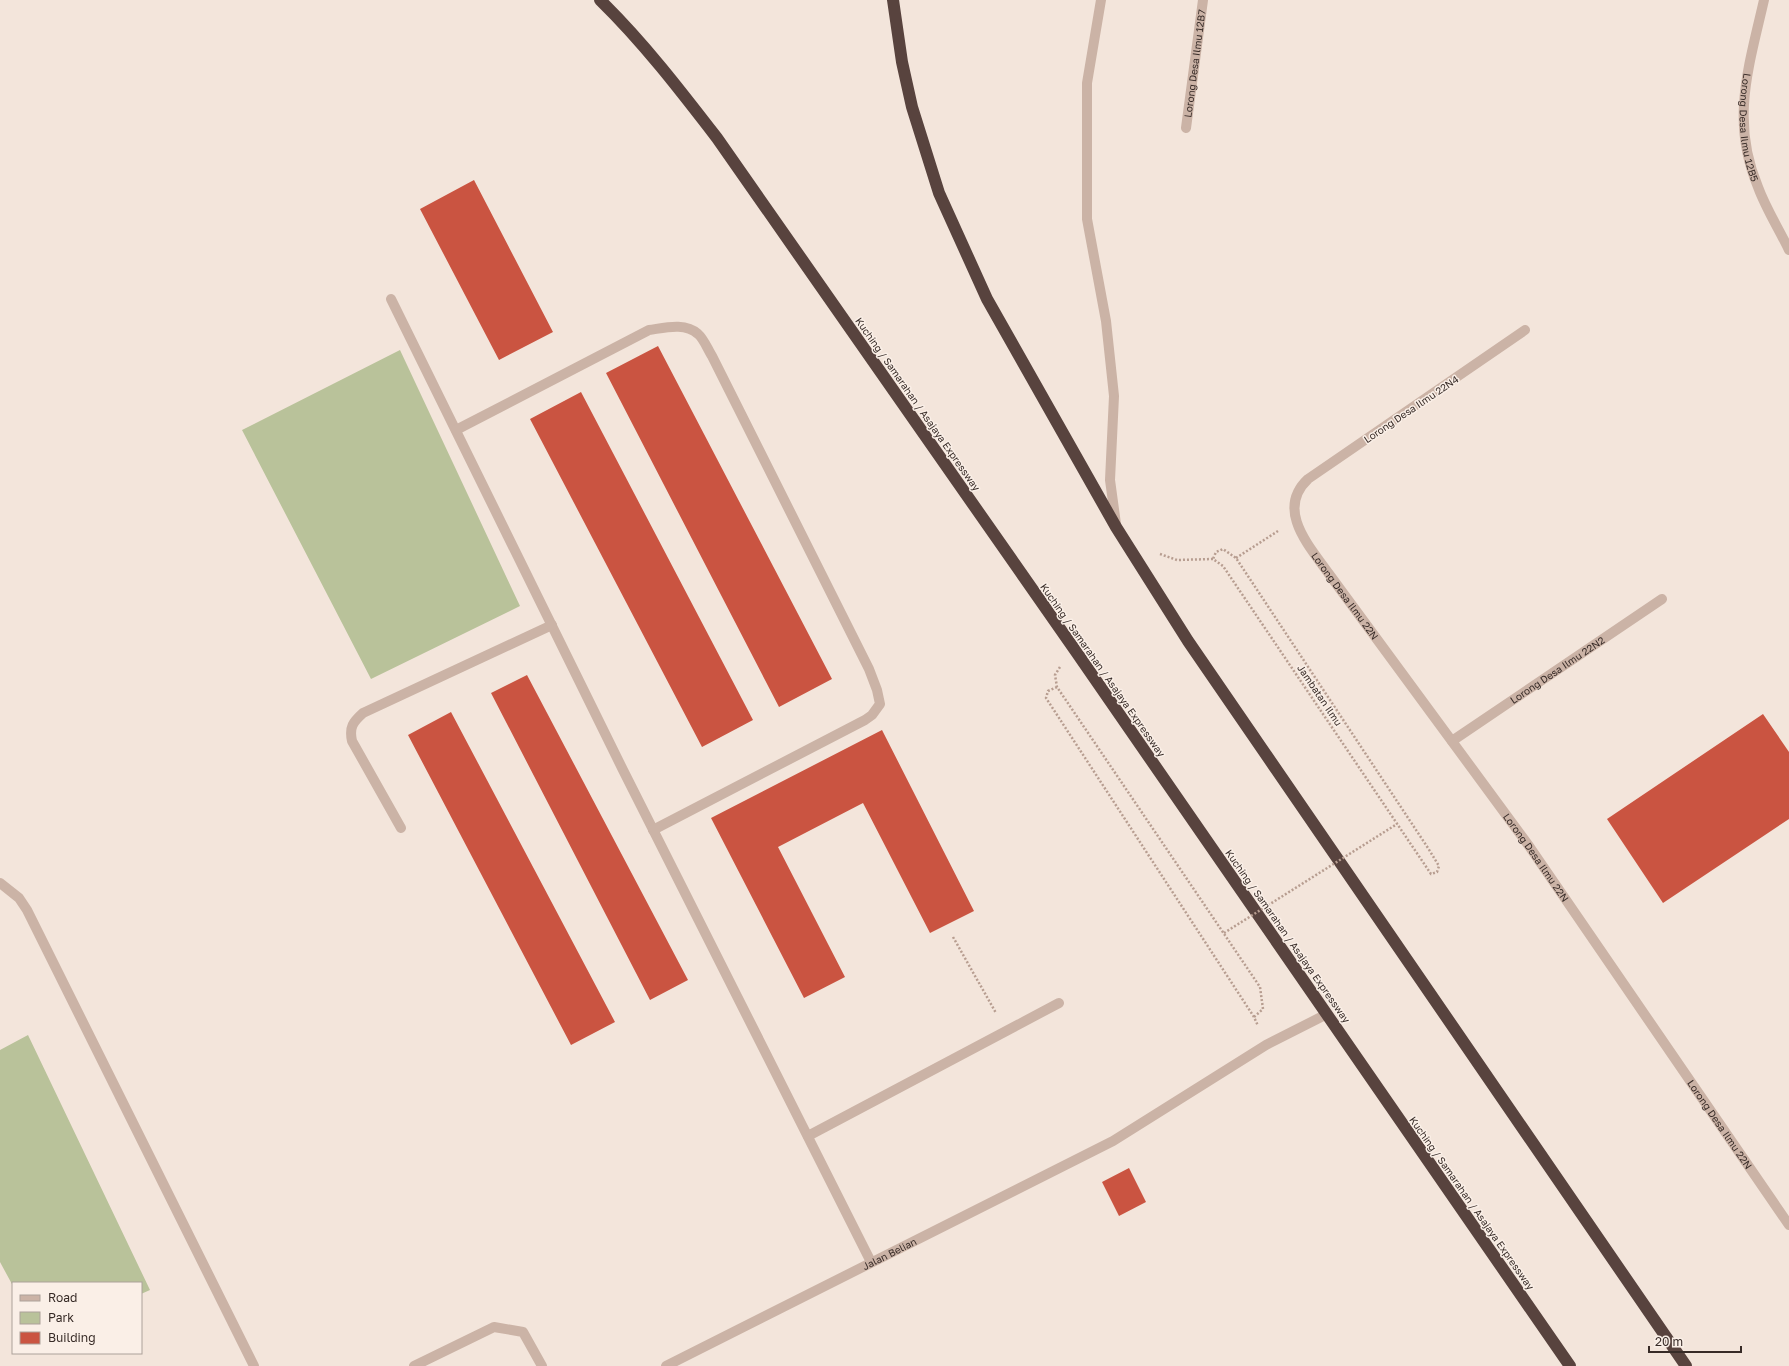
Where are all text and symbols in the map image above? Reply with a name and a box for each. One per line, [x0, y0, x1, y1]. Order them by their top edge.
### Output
street label: Lorong Desa Ilmu 12B7 [1181, 9, 1208, 118]
street label: Lorong Desa Ilmu 12B5 [1738, 73, 1761, 183]
street label: Kuching / Samarahan / Asajaya Expressway [853, 315, 983, 493]
street label: Lorong Desa Ilmu 22N4 [1361, 373, 1461, 445]
street label: Lorong Desa Ilmu 22N [1309, 550, 1381, 642]
street label: Kuching / Samarahan / Asajaya Expressway [1038, 581, 1168, 759]
street label: Lorong Desa Ilmu 22N2 [1508, 634, 1607, 706]
street label: Jambatan Ilmu [1295, 662, 1345, 728]
street label: Lorong Desa Ilmu 22N [1501, 811, 1571, 904]
street label: Kuching / Samarahan / Asajaya Expressway [1223, 847, 1353, 1025]
street label: Lorong Desa Ilmu 22N [1685, 1077, 1755, 1171]
street label: Kuching / Samarahan / Asajaya Expressway [1407, 1114, 1537, 1292]
street label: Jalan Belian [860, 1235, 918, 1272]
legend [12, 1282, 142, 1354]
text: Road [48, 1290, 77, 1305]
text: Park [48, 1310, 74, 1325]
scale bar [1649, 1328, 1741, 1354]
text: Building [48, 1330, 96, 1345]
text: 20 m [1655, 1334, 1683, 1349]

